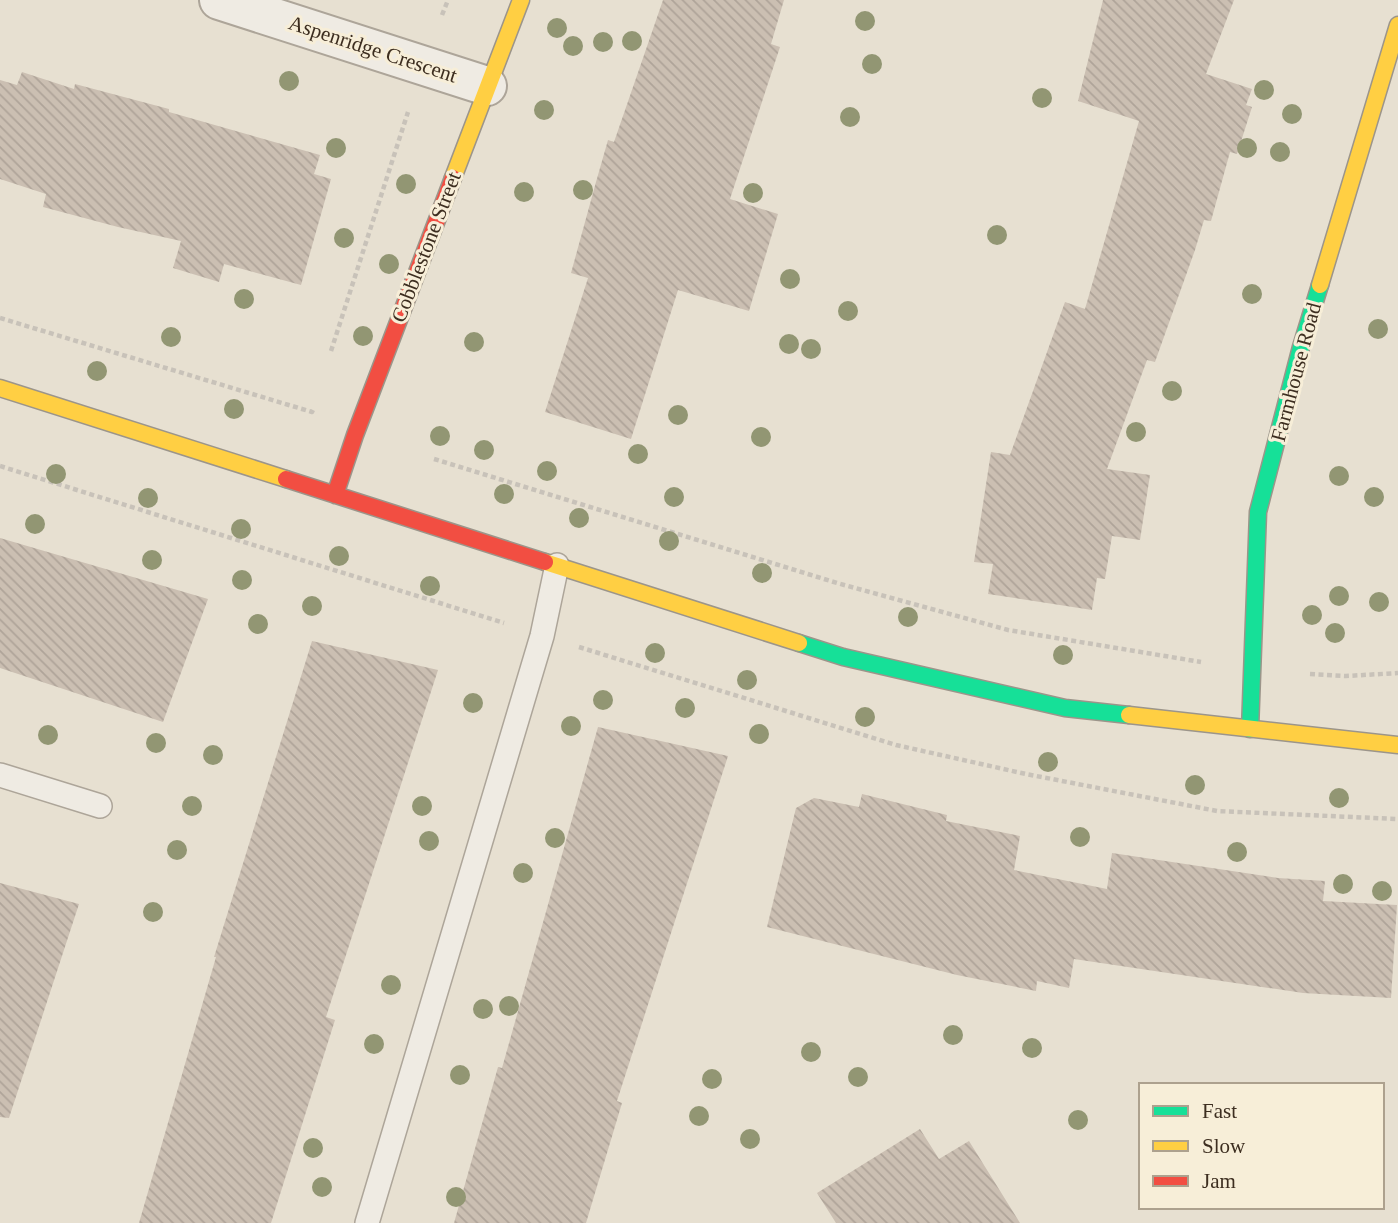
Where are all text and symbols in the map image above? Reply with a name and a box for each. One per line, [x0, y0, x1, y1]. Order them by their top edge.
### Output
street label: Aspenridge Crescent [286, 10, 460, 88]
street label: Cobblestone Street [386, 168, 466, 326]
street label: Farmhouse Road [1266, 299, 1326, 444]
legend [1139, 1083, 1384, 1209]
text: Fast [1202, 1099, 1237, 1123]
text: Slow [1202, 1134, 1246, 1158]
text: Jam [1202, 1169, 1236, 1193]

